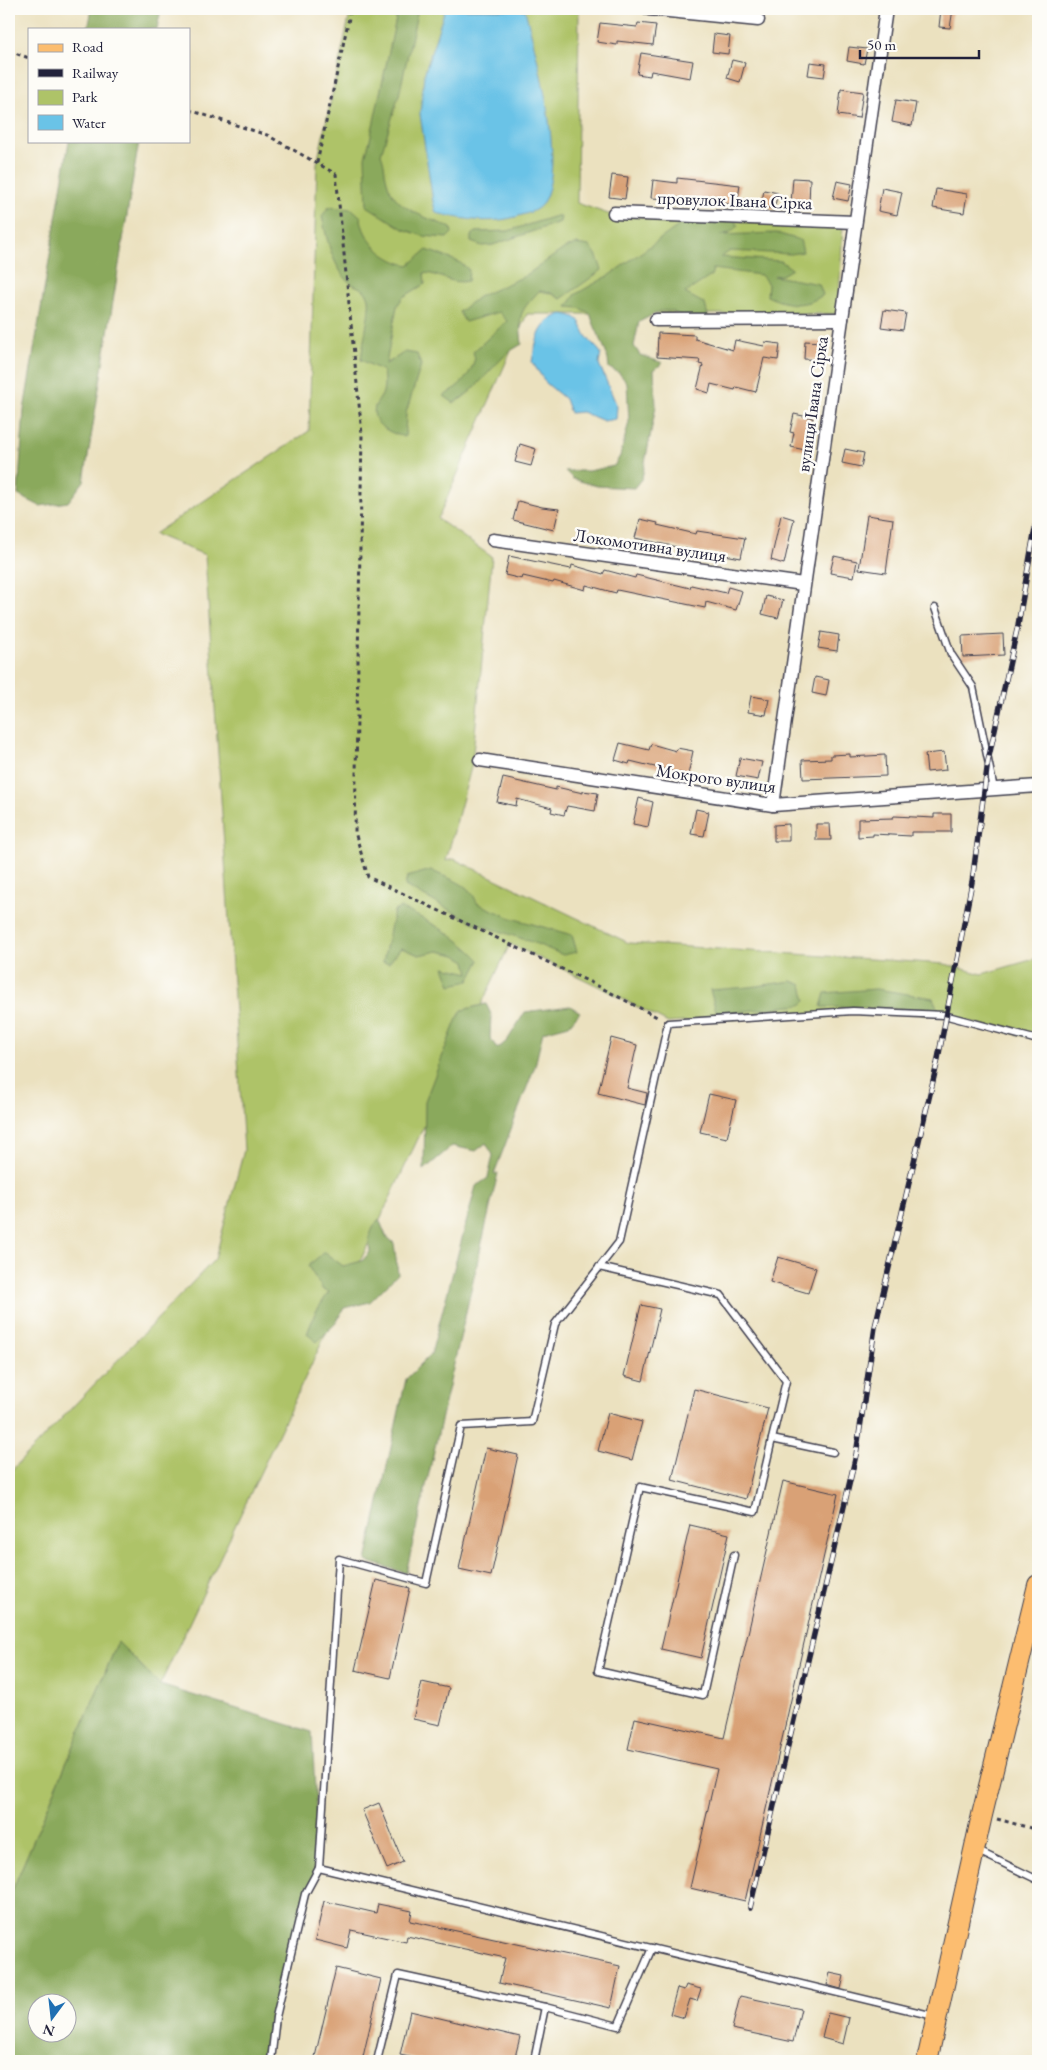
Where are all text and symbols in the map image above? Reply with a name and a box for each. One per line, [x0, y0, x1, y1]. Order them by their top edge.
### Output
legend [28, 28, 190, 142]
scale bar [860, 28, 978, 60]
text: 50 m [867, 35, 896, 54]
text: Road [72, 37, 104, 56]
text: Railway [72, 63, 119, 82]
text: Park [72, 87, 99, 106]
text: Water [72, 113, 106, 132]
street label: провулок Івана Сірка [657, 186, 814, 214]
street label: вулиця Івана Сірка [791, 334, 833, 473]
street label: Локомотивна вулиця [572, 523, 728, 567]
street label: Мокрого вулиця [655, 758, 777, 798]
north arrow [28, 1992, 78, 2042]
text: N [40, 2020, 56, 2041]

